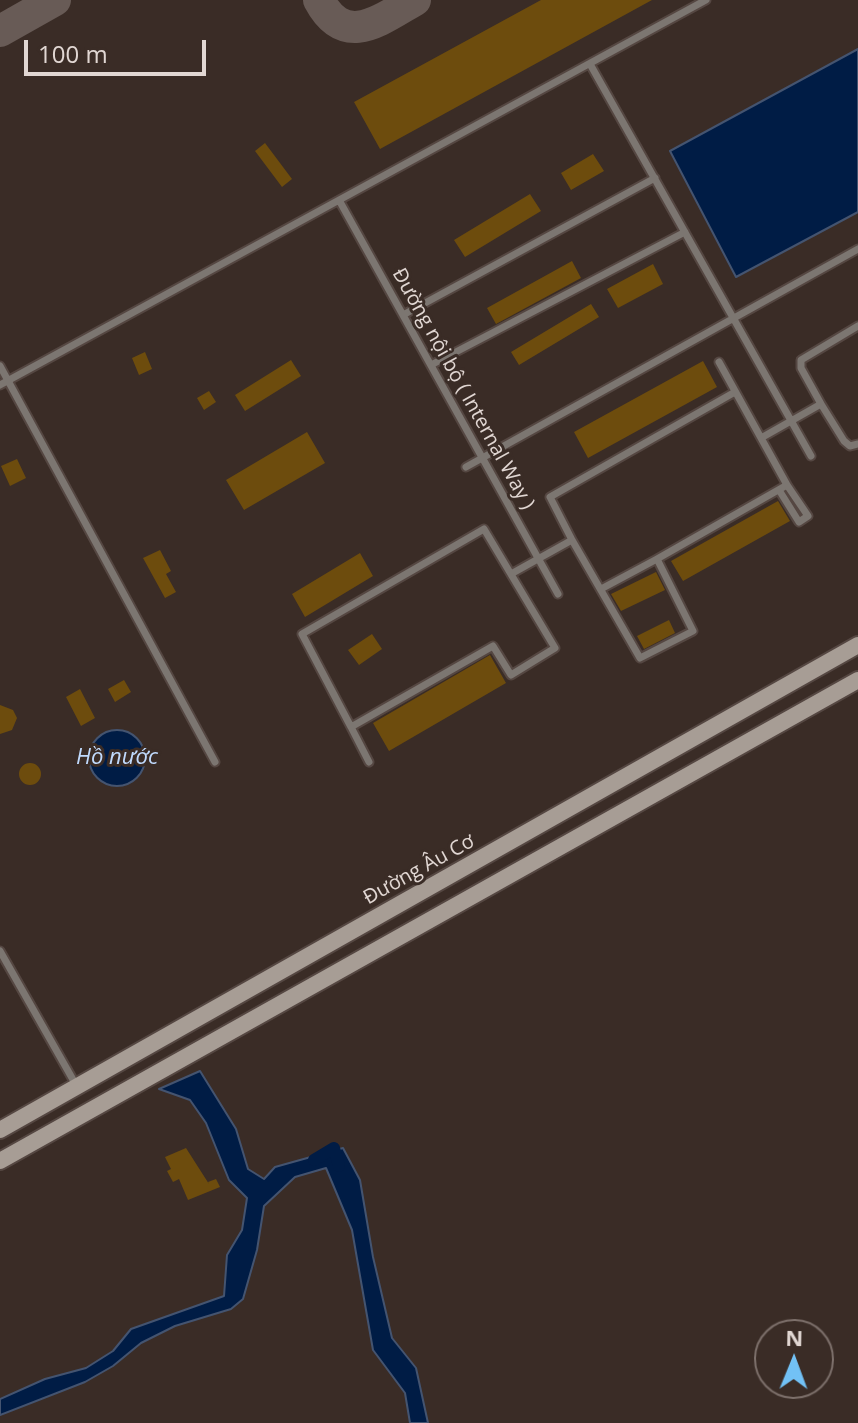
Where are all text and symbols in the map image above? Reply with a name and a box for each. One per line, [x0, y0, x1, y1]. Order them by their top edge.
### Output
scale bar [28, 24, 210, 74]
text: 100 m [38, 37, 108, 70]
street label: Đường nội bộ ( Internal Way ) [387, 264, 539, 514]
water label: Hồ nước [76, 745, 158, 771]
street label: Đường Âu Cơ [359, 830, 479, 910]
north arrow [754, 1319, 834, 1399]
text: N [785, 1322, 804, 1352]

